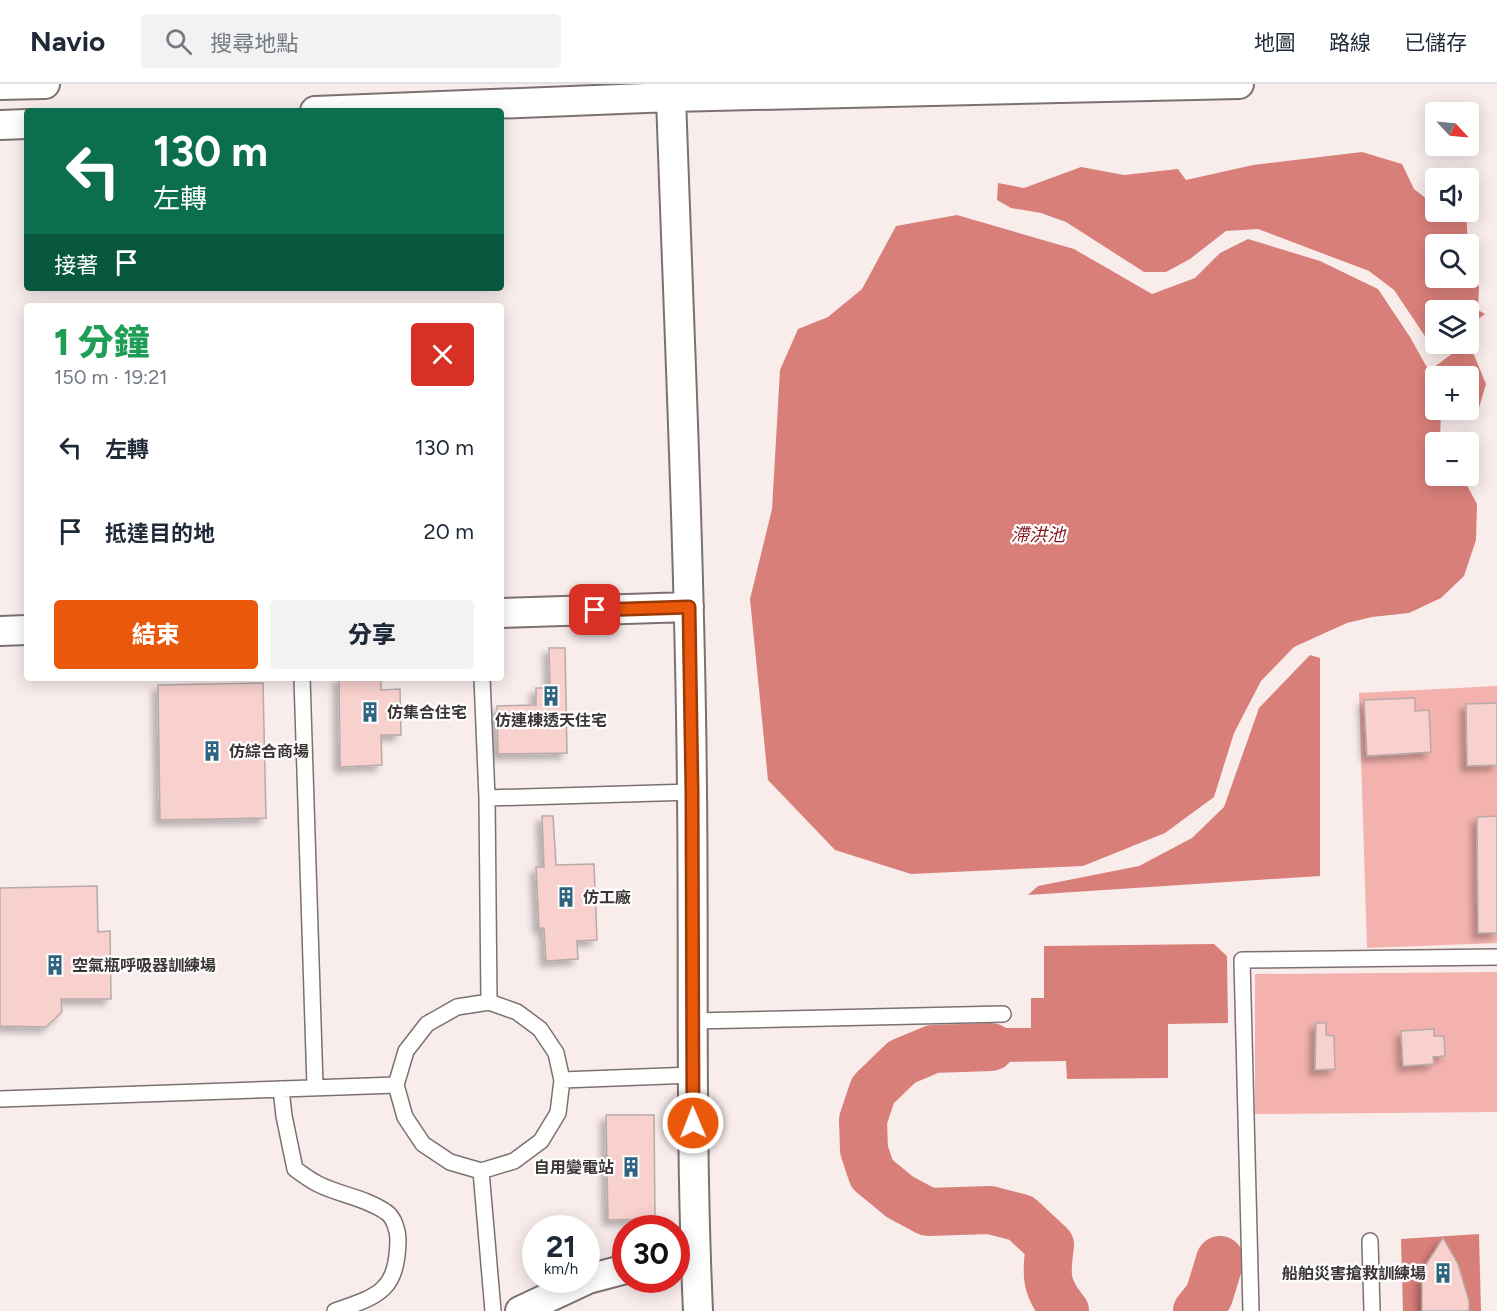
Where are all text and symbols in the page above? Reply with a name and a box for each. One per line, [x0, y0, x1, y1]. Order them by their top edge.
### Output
search box [141, 14, 561, 68]
text: Navio [30, 24, 105, 58]
icon: search [162, 25, 195, 58]
text: 搜尋地點 [210, 30, 298, 57]
text: 地圖 [1254, 30, 1296, 55]
text: 路線 [1329, 30, 1371, 55]
text: 已儲存 [1404, 30, 1467, 55]
north arrow [1425, 102, 1479, 156]
map controls [1425, 102, 1479, 486]
text: 130 m [153, 126, 268, 177]
icon: left [54, 132, 132, 210]
button: sound [1425, 168, 1479, 222]
text: 左轉 [153, 182, 207, 215]
button: search [1425, 234, 1479, 288]
icon: arrive [110, 246, 143, 279]
text: 接著 [54, 252, 98, 279]
button: layers [1425, 300, 1479, 354]
text: 1 分鐘 [54, 321, 150, 364]
button: close [411, 323, 474, 386]
text: 150 m · 19:21 [54, 365, 168, 389]
button: + [1425, 366, 1479, 420]
icon: left [54, 431, 87, 464]
button: − [1425, 432, 1479, 486]
text: 130 m [415, 434, 474, 461]
text: 左轉 [105, 436, 149, 463]
icon: arrive [54, 515, 87, 548]
text: 20 m [423, 518, 474, 545]
text: 抵達目的地 [105, 520, 215, 547]
water label: 滯洪池 [1011, 524, 1067, 546]
pin [569, 584, 620, 635]
icon: arrive [578, 593, 611, 626]
button: 結束 [54, 600, 258, 669]
button: 分享 [270, 600, 474, 669]
building icon: 仿連棟透天住宅 [539, 684, 563, 708]
building icon: 仿集合住宅 [358, 700, 382, 724]
place label: 仿集合住宅 [387, 703, 467, 722]
place label: 仿連棟透天住宅 [495, 711, 607, 730]
building icon: 仿綜合商場 [200, 739, 224, 763]
place label: 仿綜合商場 [229, 742, 309, 761]
building icon: 仿工廠 [554, 885, 578, 909]
place label: 仿工廠 [583, 888, 631, 907]
building icon: 空氣瓶呼吸器訓練場 [43, 953, 67, 977]
place label: 空氣瓶呼吸器訓練場 [72, 956, 216, 975]
position arrow [661, 1091, 725, 1155]
building icon: 自用變電站 [619, 1155, 643, 1179]
place label: 自用變電站 [534, 1158, 614, 1177]
speed limit sign: 30 [612, 1215, 690, 1293]
text: 21 [546, 1228, 576, 1265]
text: km/h [544, 1260, 578, 1278]
building icon: 船舶災害搶救訓練場 [1431, 1261, 1455, 1285]
place label: 船舶災害搶救訓練場 [1282, 1264, 1426, 1283]

